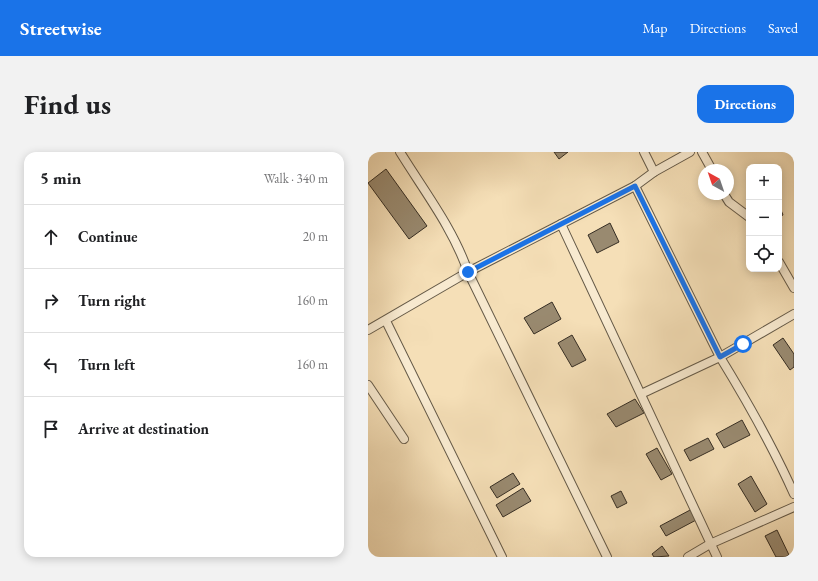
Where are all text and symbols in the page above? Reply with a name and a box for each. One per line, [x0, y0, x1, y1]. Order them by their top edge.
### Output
text: Streetwise [20, 16, 102, 41]
text: Map [642, 19, 668, 37]
text: Directions [690, 19, 746, 37]
text: Saved [768, 19, 798, 37]
button: Directions [697, 85, 794, 123]
text: Find us [24, 86, 111, 122]
north arrow [698, 164, 734, 200]
map controls [746, 164, 782, 272]
button: + [746, 164, 782, 200]
text: 5 min [40, 167, 81, 189]
text: Walk · 340 m [264, 170, 328, 187]
button: − [746, 200, 782, 236]
icon: ahead [40, 226, 62, 248]
text: Continue [78, 227, 138, 246]
text: 20 m [303, 228, 328, 245]
button: locate [746, 236, 782, 272]
route end [459, 263, 477, 281]
icon: right [40, 290, 62, 312]
text: Turn right [78, 291, 146, 310]
text: 160 m [297, 292, 328, 309]
route start [734, 335, 752, 353]
icon: left [40, 354, 62, 376]
text: Turn left [78, 355, 135, 374]
text: 160 m [297, 356, 328, 373]
icon: arrive [40, 418, 62, 440]
text: Arrive at destination [78, 419, 209, 438]

